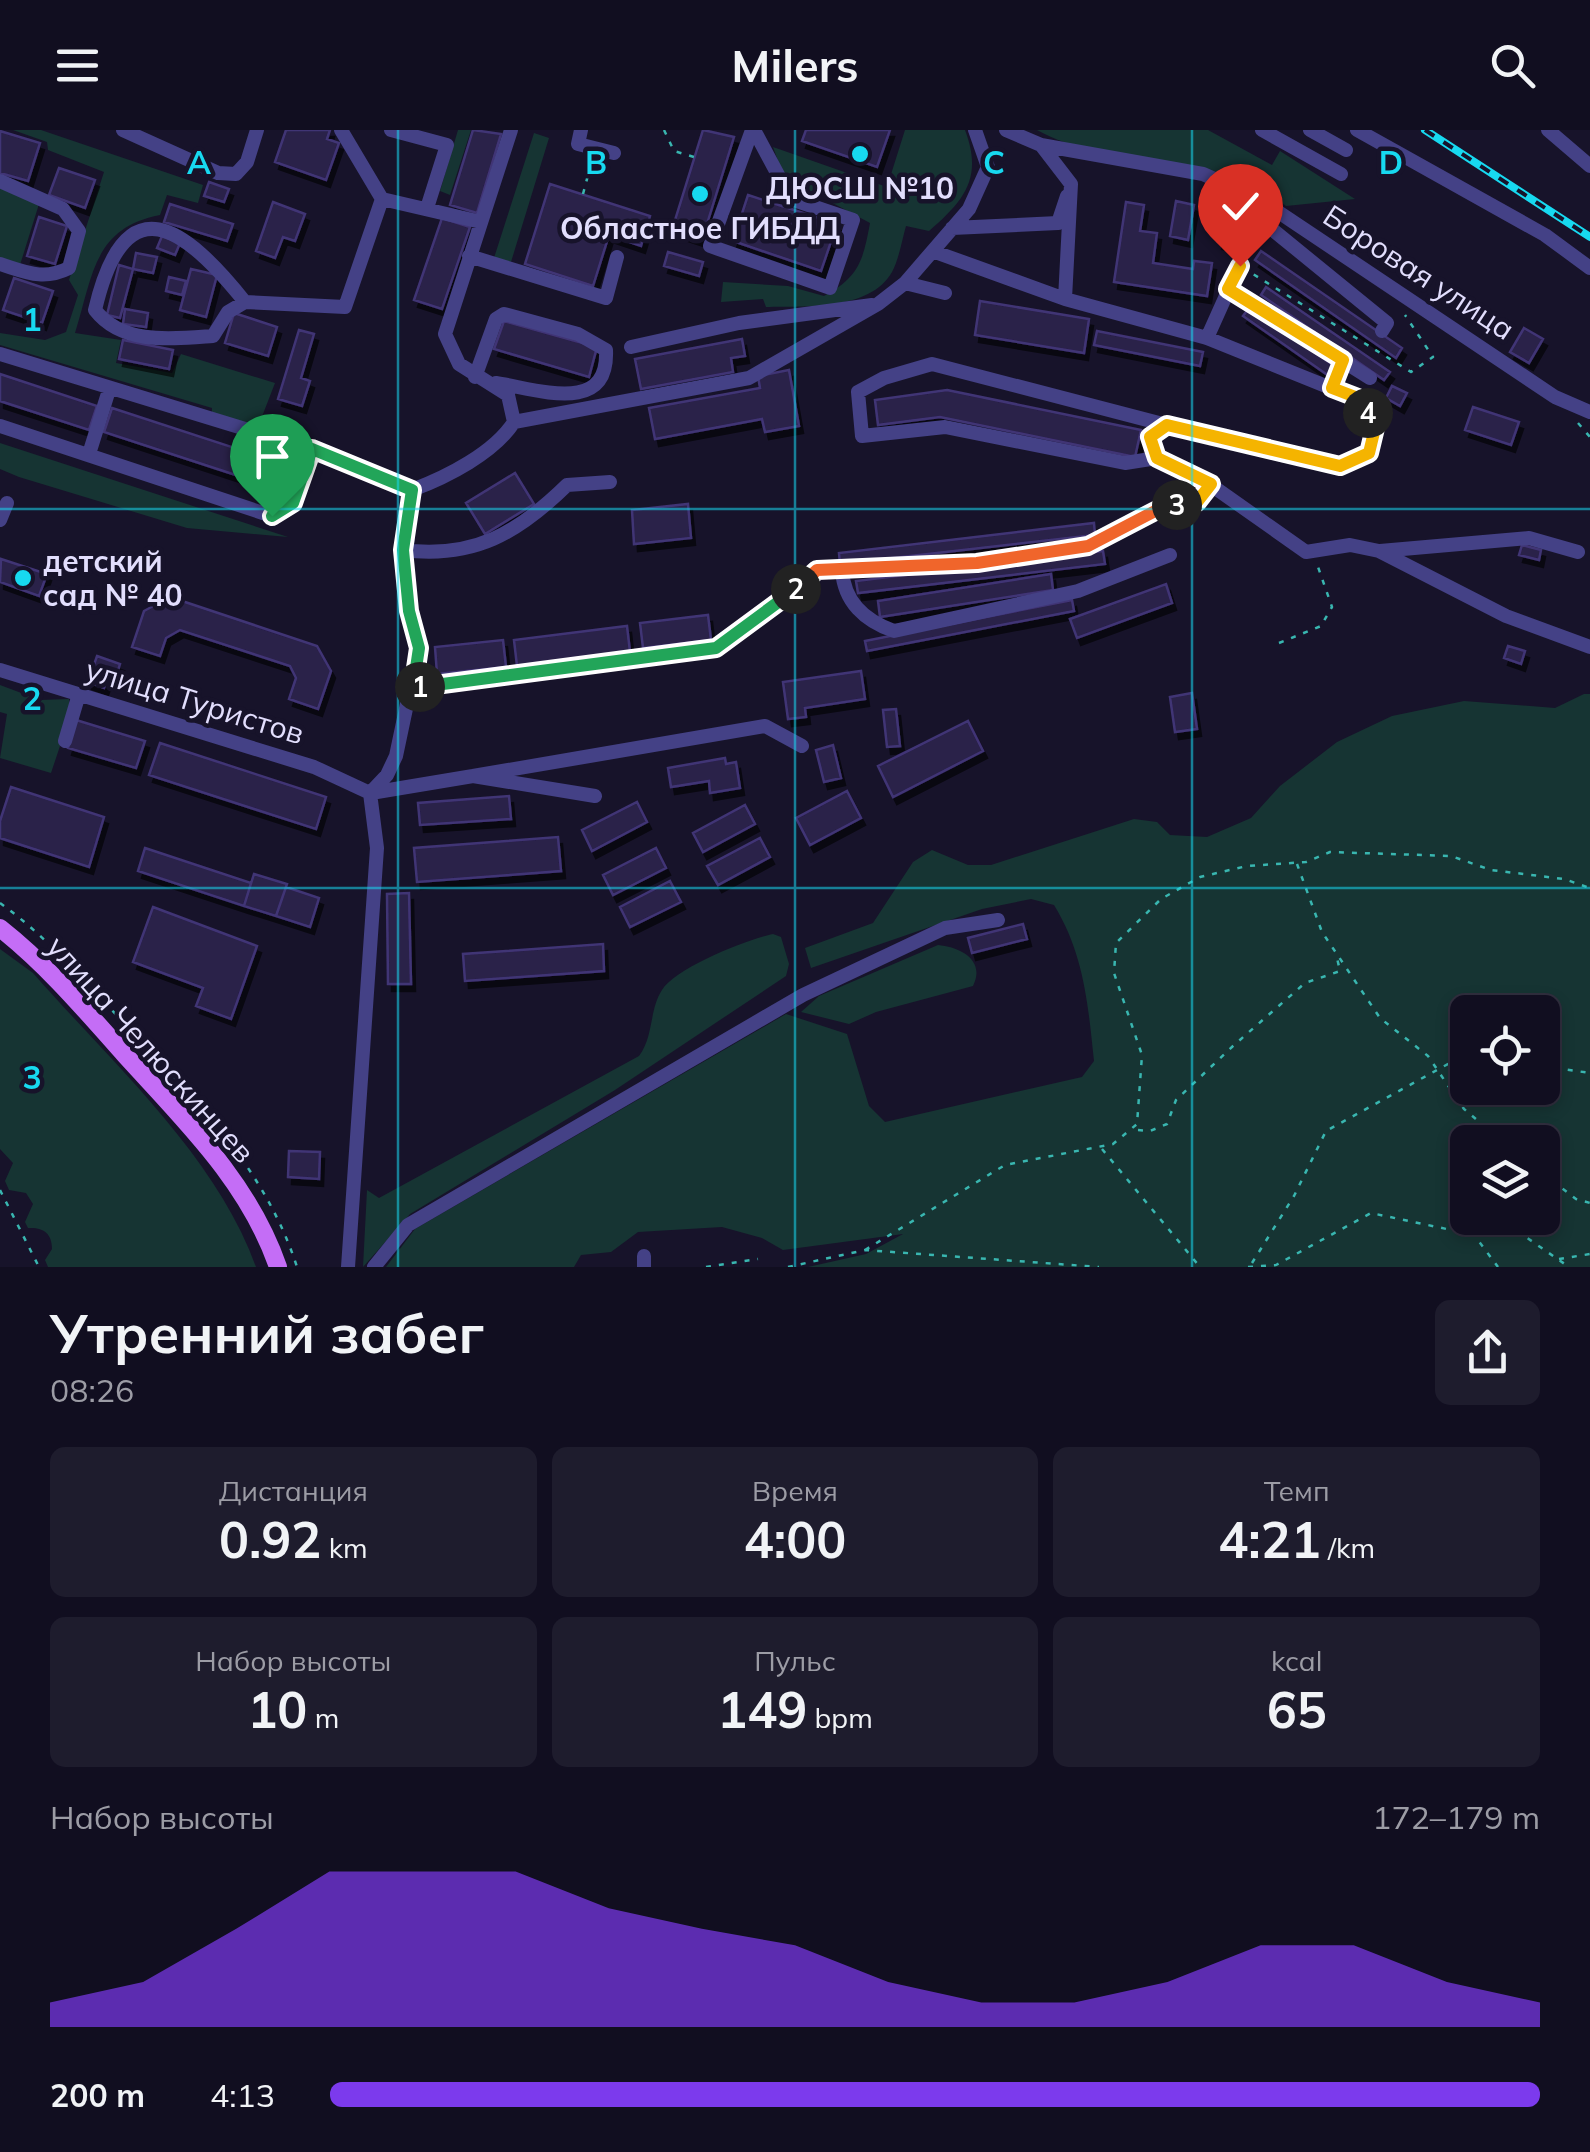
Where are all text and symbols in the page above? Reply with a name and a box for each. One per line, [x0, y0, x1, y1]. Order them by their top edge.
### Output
text: Milers [731, 37, 859, 93]
icon: menu [50, 38, 105, 93]
icon: search [1485, 38, 1540, 93]
text: A [187, 142, 211, 182]
text: B [585, 142, 607, 182]
text: C [983, 142, 1005, 182]
text: D [1379, 142, 1403, 182]
marker: ДЮСШ №10 [849, 143, 871, 165]
pin [1198, 164, 1283, 267]
place label: ДЮСШ №10 [766, 169, 954, 207]
icon: check [1213, 179, 1268, 234]
marker: Областное ГИБДД [689, 183, 711, 205]
street label: Боровая улица [1316, 196, 1522, 348]
place label: Областное ГИБДД [560, 209, 840, 247]
text: 1 [22, 299, 42, 339]
pin: 4 [1343, 388, 1393, 438]
text: 4 [1360, 395, 1376, 430]
pin [230, 414, 315, 517]
icon: arrive [245, 429, 300, 484]
pin: 3 [1152, 480, 1202, 530]
text: 3 [1169, 487, 1185, 522]
place label: детский сад № 40 [43, 542, 182, 614]
pin: 2 [771, 564, 821, 614]
marker: детский сад № 40 [12, 567, 34, 589]
text: 2 [788, 571, 804, 606]
street label: улица Туристов [81, 650, 309, 752]
pin: 1 [395, 662, 445, 712]
text: 1 [412, 669, 428, 704]
text: 2 [22, 678, 42, 718]
street label: улица Челюскинцев [39, 928, 263, 1170]
map controls [1450, 995, 1560, 1235]
button: locate [1450, 995, 1560, 1105]
text: 3 [22, 1057, 42, 1097]
button: layers [1450, 1125, 1560, 1235]
text: Утренний забег [50, 1298, 484, 1367]
button: share [1435, 1300, 1540, 1405]
text: 08:26 [50, 1370, 134, 1410]
text: Дистанция [219, 1473, 368, 1508]
text: Время [752, 1473, 838, 1508]
text: Темп [1264, 1473, 1330, 1508]
text: 0.92 [219, 1508, 321, 1571]
text: 4:00 [744, 1508, 846, 1571]
text: 4:21 [1218, 1508, 1321, 1571]
text: km [321, 1530, 368, 1565]
text: /km [1321, 1530, 1375, 1565]
text: Набор высоты [195, 1643, 391, 1678]
text: Пульс [754, 1643, 836, 1678]
text: kcal [1271, 1643, 1322, 1678]
text: 10 [247, 1678, 307, 1741]
text: 149 [717, 1678, 807, 1741]
text: 65 [1267, 1678, 1327, 1741]
text: m [307, 1700, 339, 1735]
text: bpm [807, 1700, 873, 1735]
text: Набор высоты [50, 1797, 274, 1837]
text: 172–179 m [1372, 1797, 1540, 1837]
text: 200 m [50, 2075, 145, 2115]
text: 4:13 [210, 2075, 275, 2115]

